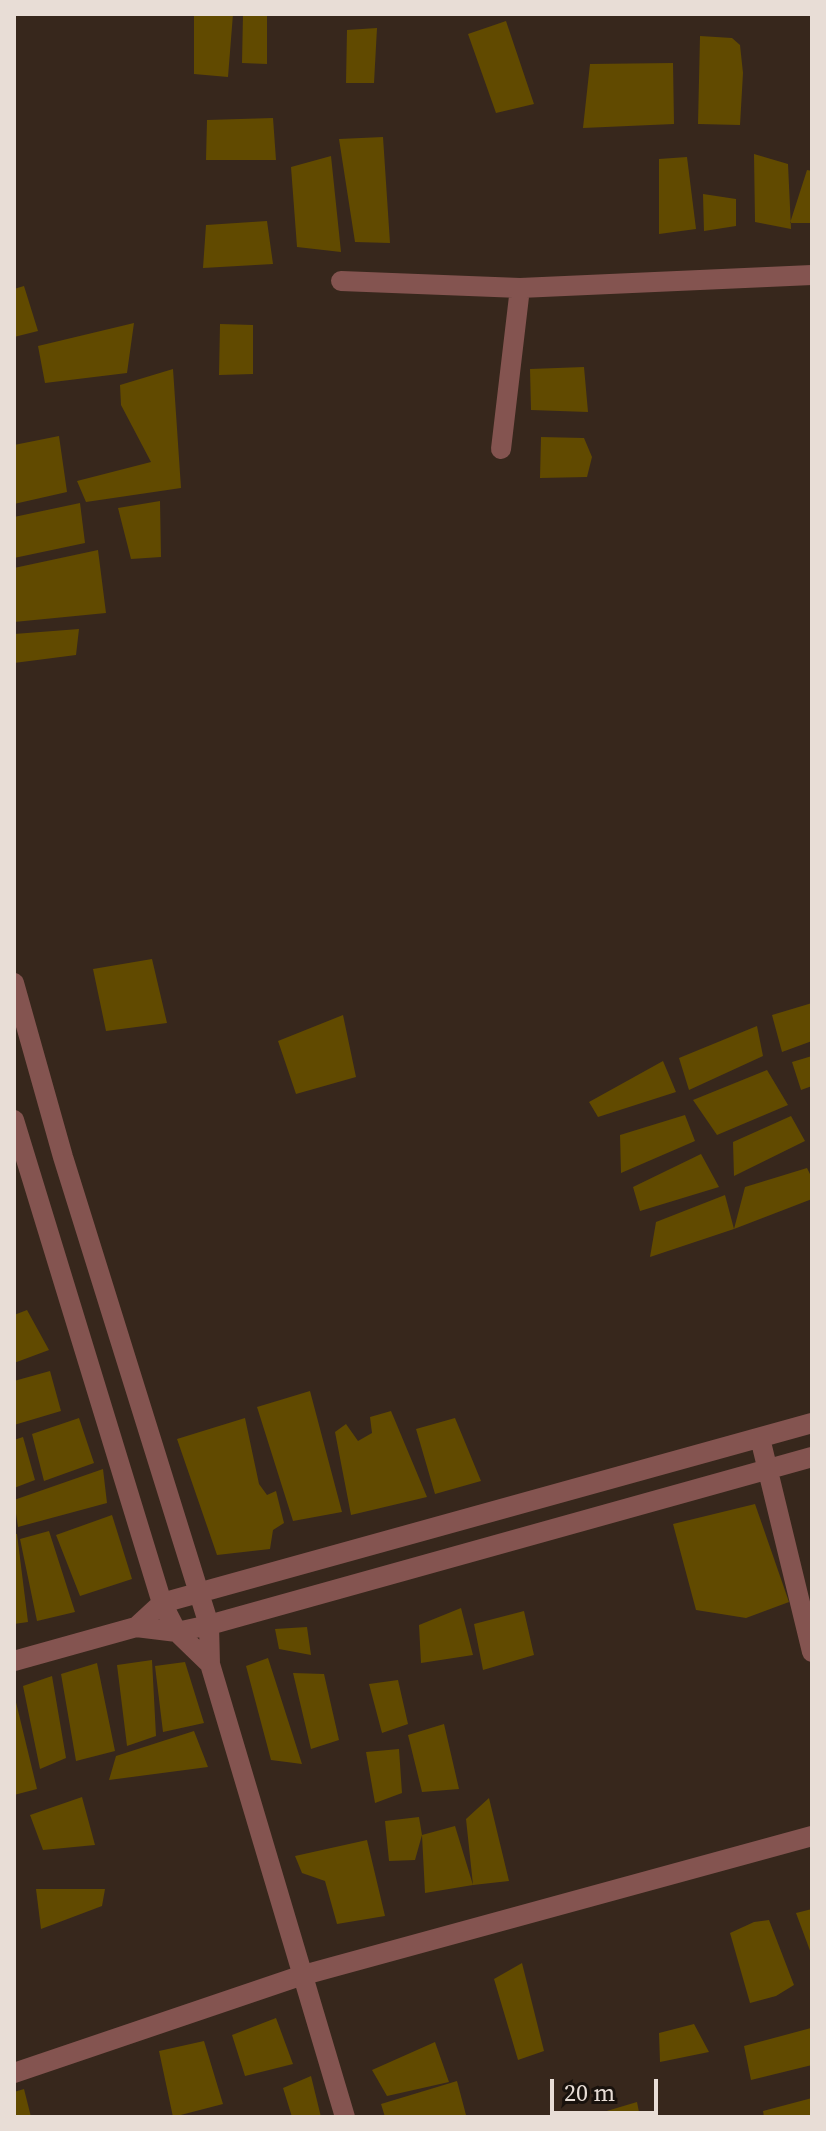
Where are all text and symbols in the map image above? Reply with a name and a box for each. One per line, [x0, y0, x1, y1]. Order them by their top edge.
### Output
scale bar [554, 2063, 662, 2113]
text: 20 m [564, 2076, 615, 2109]

